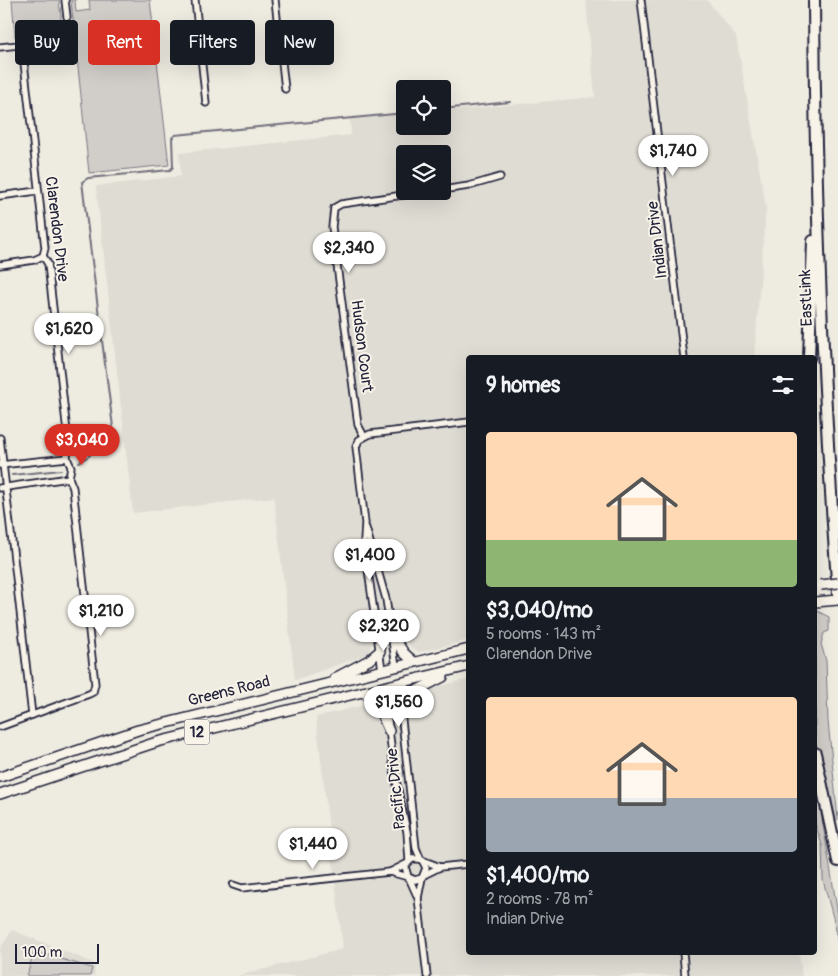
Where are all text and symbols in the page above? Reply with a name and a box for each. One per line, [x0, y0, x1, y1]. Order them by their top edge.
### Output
chip: Buy [15, 20, 78, 65]
chip: Rent [88, 20, 160, 65]
chip: Filters [170, 20, 255, 65]
chip: New [265, 20, 334, 65]
map controls [396, 80, 451, 200]
button: locate [396, 80, 451, 135]
pin: $1,740 [632, 134, 714, 177]
text: $1,740 [649, 141, 697, 161]
button: layers [396, 145, 451, 200]
street label: Clarendon Drive [41, 175, 73, 283]
street label: Indian Drive [642, 200, 672, 280]
pin: $2,340 [308, 232, 390, 274]
text: $2,340 [324, 238, 374, 258]
street label: EastLink [795, 269, 817, 327]
street label: Hudson Court [346, 299, 378, 394]
pin: $1,620 [28, 312, 110, 355]
text: $1,620 [45, 319, 93, 339]
icon: filters [769, 371, 797, 399]
text: 9 homes [486, 372, 560, 399]
pin: $3,040 [41, 424, 123, 466]
text: $3,040 [56, 430, 108, 450]
icon: home [597, 464, 687, 554]
pin: $1,400 [329, 538, 411, 581]
text: $1,400 [345, 545, 395, 565]
pin: $1,210 [60, 594, 142, 637]
text: $3,040/mo [486, 597, 593, 624]
text: $1,210 [78, 601, 124, 621]
pin: $2,320 [343, 610, 425, 652]
text: $2,320 [359, 616, 409, 636]
text: 5 rooms · 143 m² [486, 624, 601, 644]
text: Clarendon Drive [486, 644, 592, 664]
street label: Greens Road [186, 671, 272, 711]
pin: $1,560 [358, 686, 440, 728]
text: $1,560 [375, 692, 423, 712]
road number: 12 [184, 720, 210, 744]
icon: home [597, 729, 687, 819]
street label: Pacific Drive [382, 747, 410, 831]
pin: $1,440 [272, 828, 354, 870]
text: $1,440 [289, 834, 337, 854]
text: $1,400/mo [486, 862, 589, 889]
text: 2 rooms · 78 m² [486, 889, 593, 909]
text: Indian Drive [486, 909, 564, 929]
scale bar [15, 941, 99, 964]
text: 100 m [22, 944, 62, 961]

